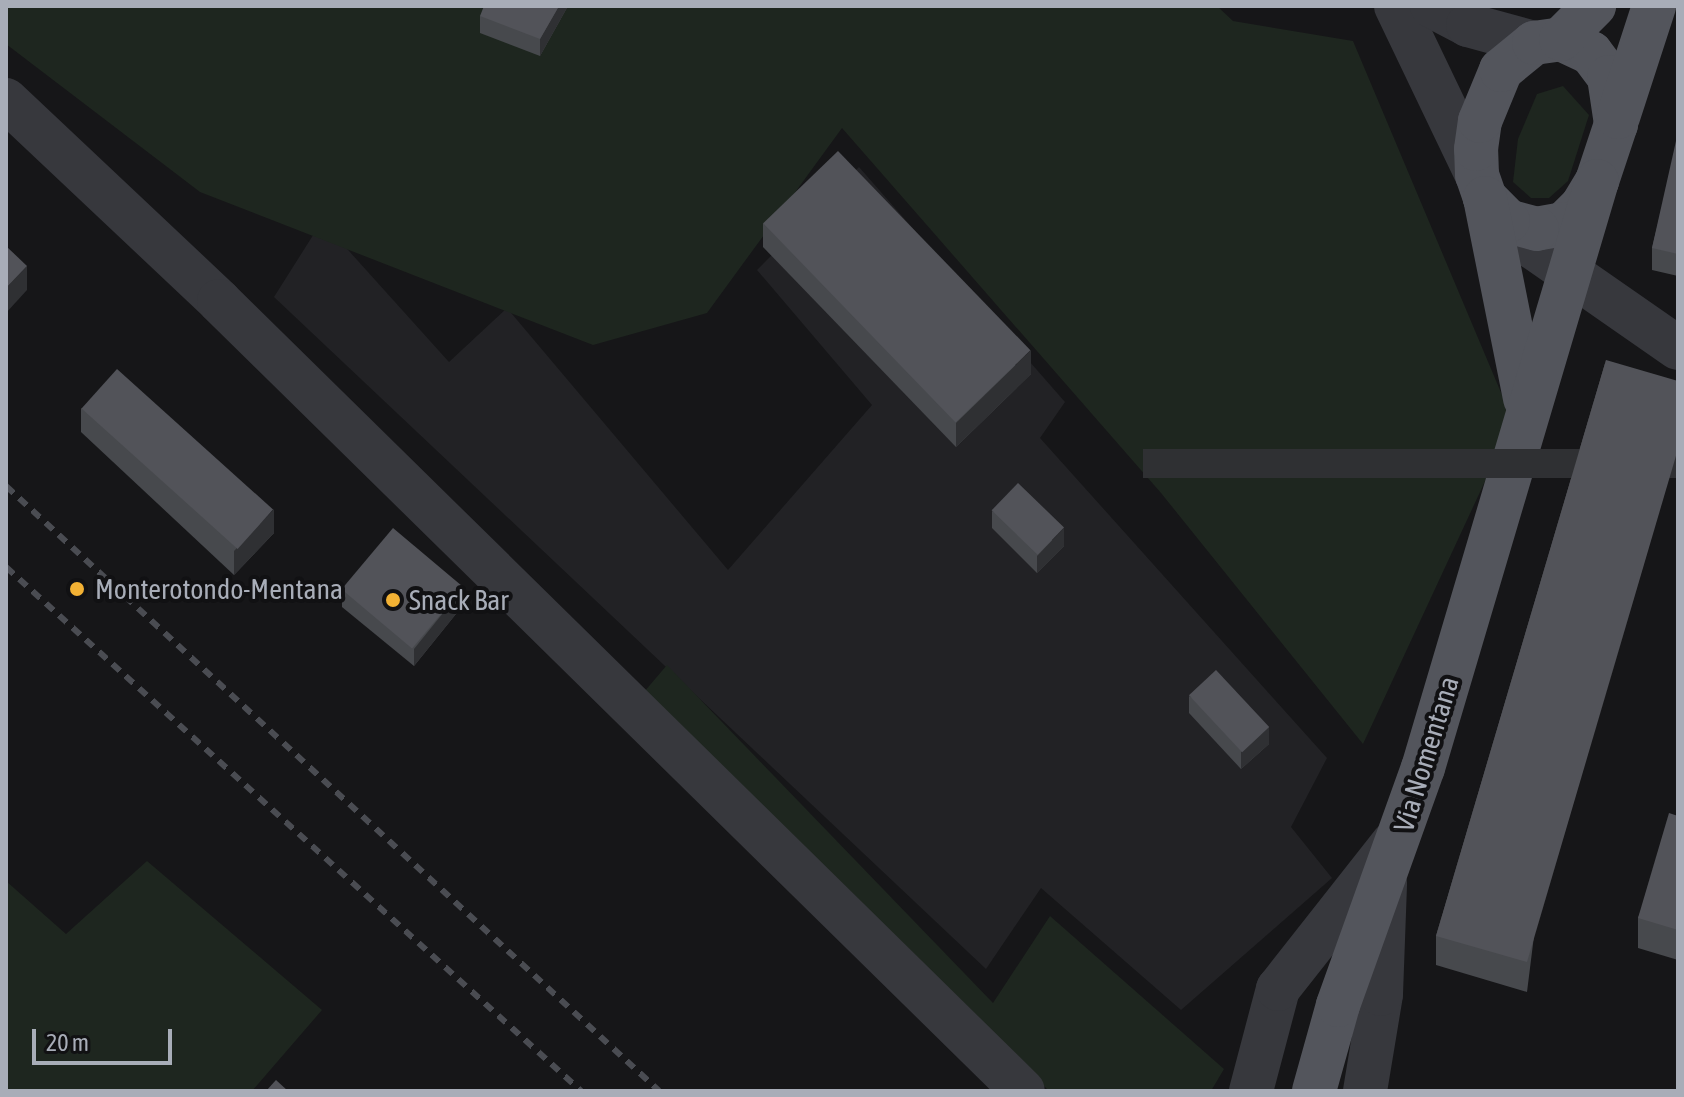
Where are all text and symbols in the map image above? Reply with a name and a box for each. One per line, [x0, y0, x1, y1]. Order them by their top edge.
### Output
place label: Monterotondo-Mentana [95, 572, 343, 606]
marker: Monterotondo-Mentana [66, 578, 88, 600]
place label: Snack Bar [409, 583, 508, 617]
marker: Snack Bar [384, 591, 402, 609]
street label: Via Nomentana [1386, 672, 1466, 836]
scale bar [36, 1013, 176, 1063]
text: 20 m [46, 1029, 89, 1056]

